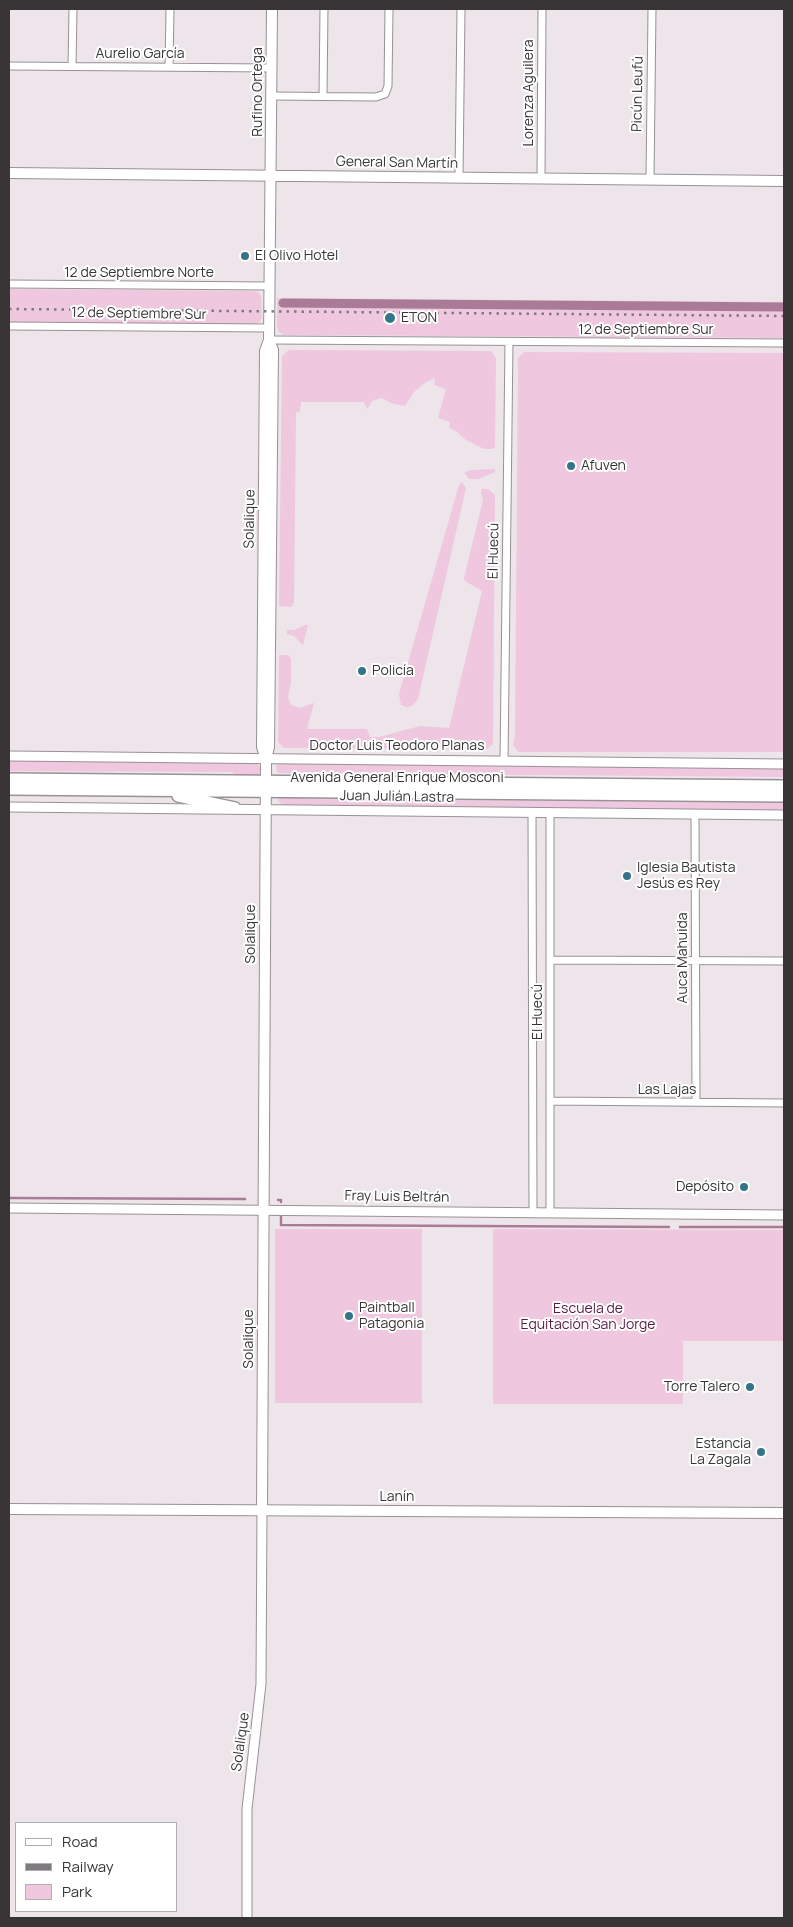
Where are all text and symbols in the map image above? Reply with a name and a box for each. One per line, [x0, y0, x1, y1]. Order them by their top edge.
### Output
street label: Lorenza Aguilera [521, 40, 537, 146]
street label: Aurelio García [95, 46, 185, 62]
street label: Rufino Ortega [250, 47, 266, 137]
street label: Picún Leufú [629, 56, 647, 132]
street label: General San Martín [336, 154, 458, 172]
place label: El Olivo Hotel [255, 248, 338, 264]
marker: El Olivo Hotel [239, 250, 251, 262]
street label: 12 de Septiembre Norte [64, 265, 214, 281]
street label: 12 de Septiembre Sur [71, 304, 207, 324]
place label: ETON [401, 310, 437, 326]
marker: ETON [383, 311, 397, 325]
street label: 12 de Septiembre Sur [578, 322, 714, 338]
place label: Afuven [581, 458, 626, 474]
marker: Afuven [565, 460, 577, 472]
street label: Solalique [241, 489, 259, 549]
street label: El Huecú [485, 523, 503, 579]
place label: Policía [372, 663, 414, 679]
marker: Policía [356, 665, 368, 677]
street label: Doctor Luis Teodoro Planas [310, 738, 484, 754]
street label: Avenida General Enrique Mosconi [290, 770, 504, 786]
street label: Juan Julián Lastra [340, 788, 454, 806]
place label: Iglesia Bautista Jesús es Rey [637, 860, 735, 892]
marker: Iglesia Bautista Jesús es Rey [621, 870, 633, 882]
street label: Solalique [243, 904, 259, 964]
street label: Auca Mahuida [675, 913, 691, 1003]
street label: El Huecú [530, 984, 546, 1040]
street label: Las Lajas [638, 1082, 696, 1098]
place label: Depósito [676, 1179, 734, 1195]
marker: Depósito [738, 1181, 750, 1193]
street label: Fray Luis Beltrán [344, 1188, 450, 1206]
place label: Paintball Patagonia [359, 1300, 424, 1332]
park label: Escuela de Equitación San Jorge [521, 1301, 655, 1334]
street label: Solalique [241, 1309, 257, 1369]
marker: Paintball Patagonia [343, 1310, 355, 1322]
place label: Torre Talero [664, 1379, 740, 1395]
marker: Torre Talero [744, 1381, 756, 1393]
place label: Estancia La Zagala [690, 1436, 751, 1468]
marker: Estancia La Zagala [755, 1446, 767, 1458]
street label: Lanín [380, 1489, 414, 1505]
street label: Solalique [229, 1711, 253, 1773]
legend [15, 1822, 178, 1912]
text: Road [62, 1831, 98, 1852]
text: Railway [62, 1856, 114, 1877]
text: Park [62, 1881, 92, 1902]

